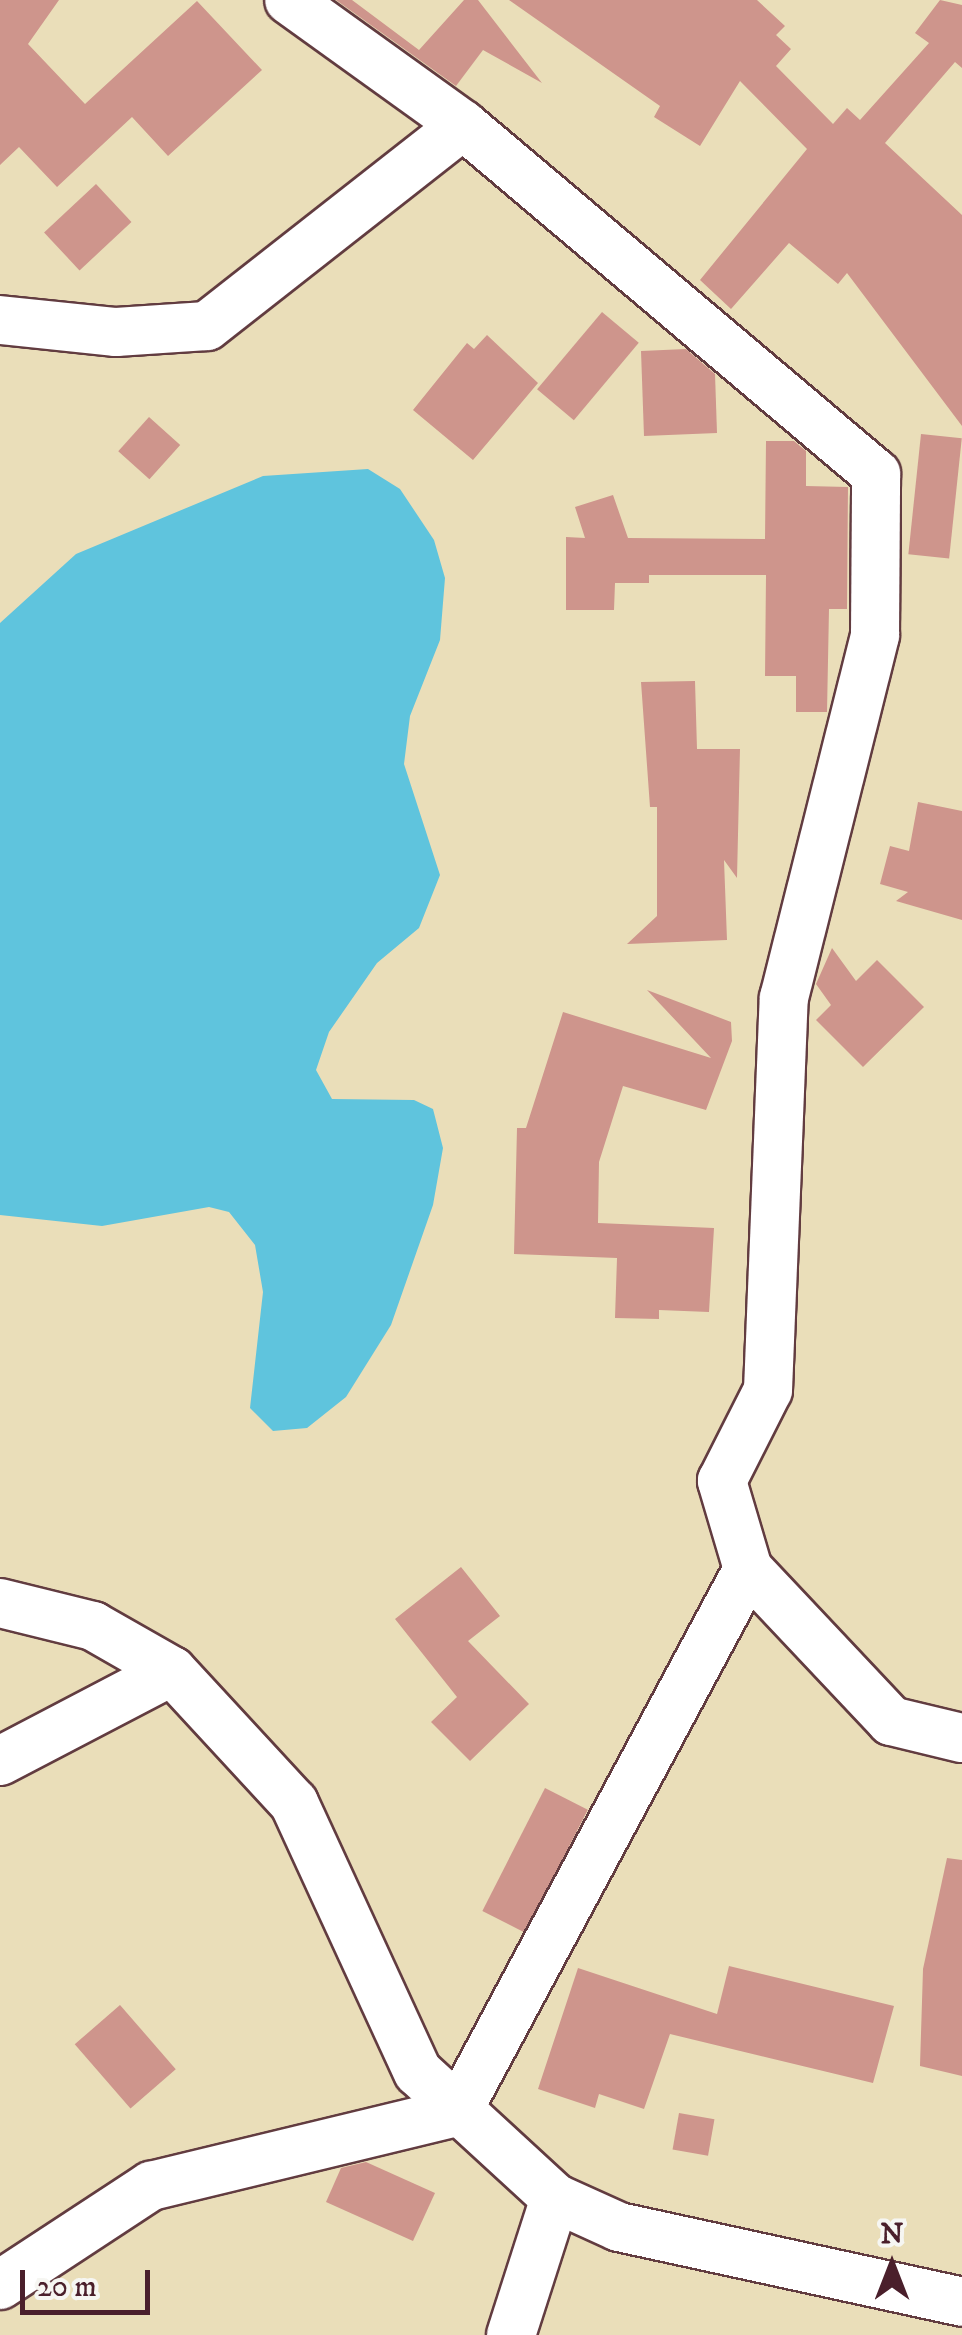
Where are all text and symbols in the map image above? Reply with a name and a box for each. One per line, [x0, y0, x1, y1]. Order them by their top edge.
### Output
north arrow [842, 2215, 942, 2315]
text: N [881, 2217, 903, 2252]
scale bar [25, 2250, 155, 2312]
text: 20 m [37, 2269, 97, 2306]

